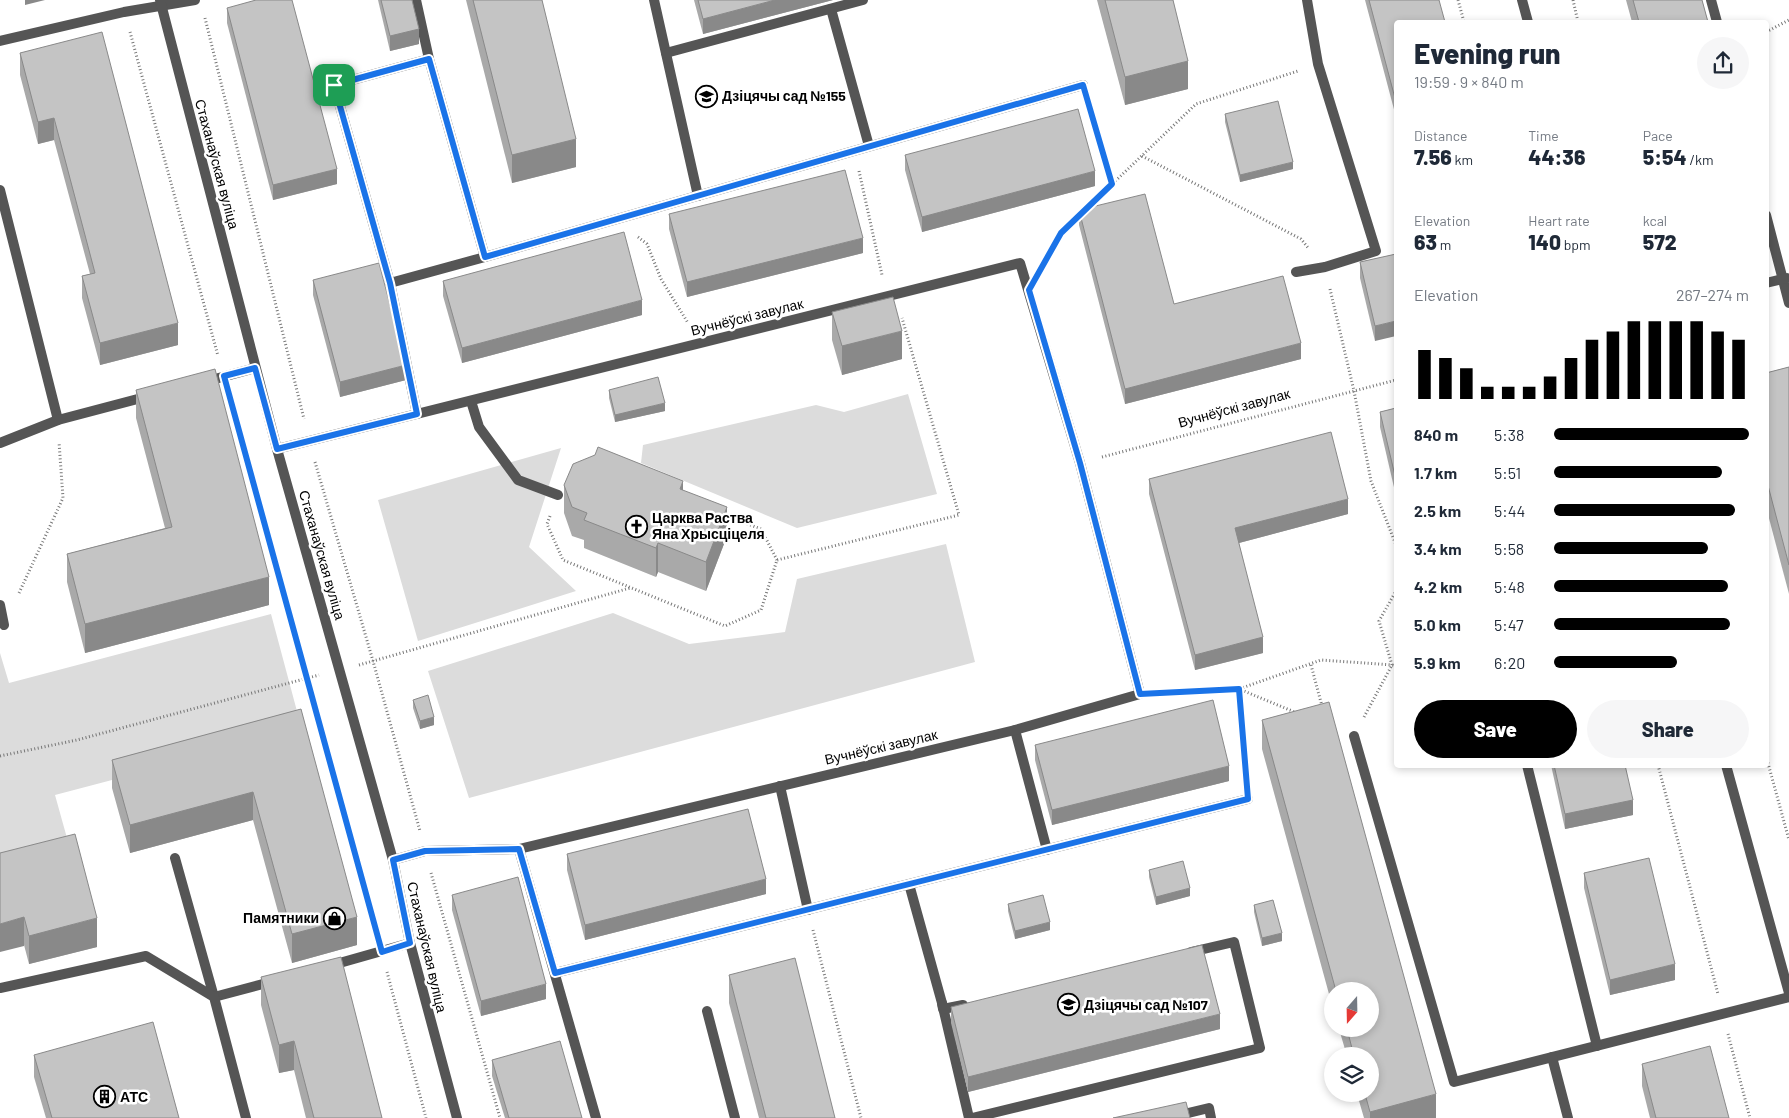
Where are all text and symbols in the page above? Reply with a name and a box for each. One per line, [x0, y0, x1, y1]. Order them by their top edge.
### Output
text: Evening run [1414, 36, 1560, 70]
button: share [1697, 37, 1749, 89]
pin [313, 64, 355, 106]
icon: arrive [320, 71, 348, 99]
text: 19:59 · 9 × 840 m [1414, 72, 1524, 91]
school or university icon: Дзіцячы сад №155 [694, 84, 718, 108]
place label: Дзіцячы сад №155 [722, 87, 846, 104]
street label: Стаханаўская вуліца [192, 97, 243, 231]
text: Distance [1414, 127, 1467, 144]
text: Time [1528, 127, 1559, 144]
text: Pace [1643, 127, 1673, 144]
text: 7.56 [1414, 144, 1452, 169]
text: 44:36 [1528, 144, 1585, 169]
text: 5:54 [1643, 144, 1687, 169]
text: km [1452, 151, 1473, 168]
text: /km [1687, 151, 1714, 168]
text: Elevation [1414, 212, 1470, 229]
text: Heart rate [1528, 212, 1590, 229]
text: kcal [1643, 212, 1667, 229]
text: 63 [1414, 229, 1437, 254]
text: 140 [1528, 229, 1561, 254]
text: 572 [1643, 229, 1677, 254]
text: m [1437, 236, 1451, 253]
text: bpm [1561, 236, 1591, 253]
text: Elevation [1414, 285, 1478, 304]
text: 267–274 m [1676, 285, 1749, 304]
street label: Вучнёўскі завулак [689, 294, 806, 339]
street label: Вучнёўскі завулак [1176, 384, 1293, 431]
text: 840 m [1414, 425, 1458, 444]
text: 5:38 [1494, 425, 1524, 444]
text: 1.7 km [1414, 463, 1457, 482]
text: 5:51 [1494, 463, 1521, 482]
street label: Стаханаўская вуліца [296, 488, 349, 622]
text: 2.5 km [1414, 501, 1461, 520]
text: 5:44 [1494, 501, 1525, 520]
place label: Царква Раства Яна Хрысціцеля [652, 509, 765, 542]
church icon: Царква Раства Яна Хрысціцеля [624, 514, 648, 538]
text: 3.4 km [1414, 539, 1462, 558]
text: 5:58 [1494, 539, 1524, 558]
text: 4.2 km [1414, 577, 1462, 596]
text: 5:48 [1494, 577, 1525, 596]
text: 5.0 km [1414, 615, 1461, 634]
text: 5:47 [1494, 615, 1524, 634]
text: 5.9 km [1414, 653, 1461, 672]
text: 6:20 [1494, 653, 1525, 672]
button: Save [1414, 700, 1577, 758]
button: Share [1587, 700, 1749, 758]
street label: Вучнёўскі завулак [823, 725, 940, 768]
street label: Стаханаўская вуліца [404, 880, 451, 1014]
shop icon: Памятники [323, 906, 347, 930]
place label: Памятники [243, 909, 319, 926]
north arrow [1324, 982, 1379, 1038]
map controls [1324, 982, 1379, 1102]
school or university icon: Дзіцячы сад №107 [1056, 993, 1080, 1017]
place label: Дзіцячы сад №107 [1084, 996, 1208, 1013]
button: layers [1324, 1047, 1379, 1102]
building icon: АТС [92, 1085, 116, 1109]
place label: АТС [120, 1088, 148, 1105]

